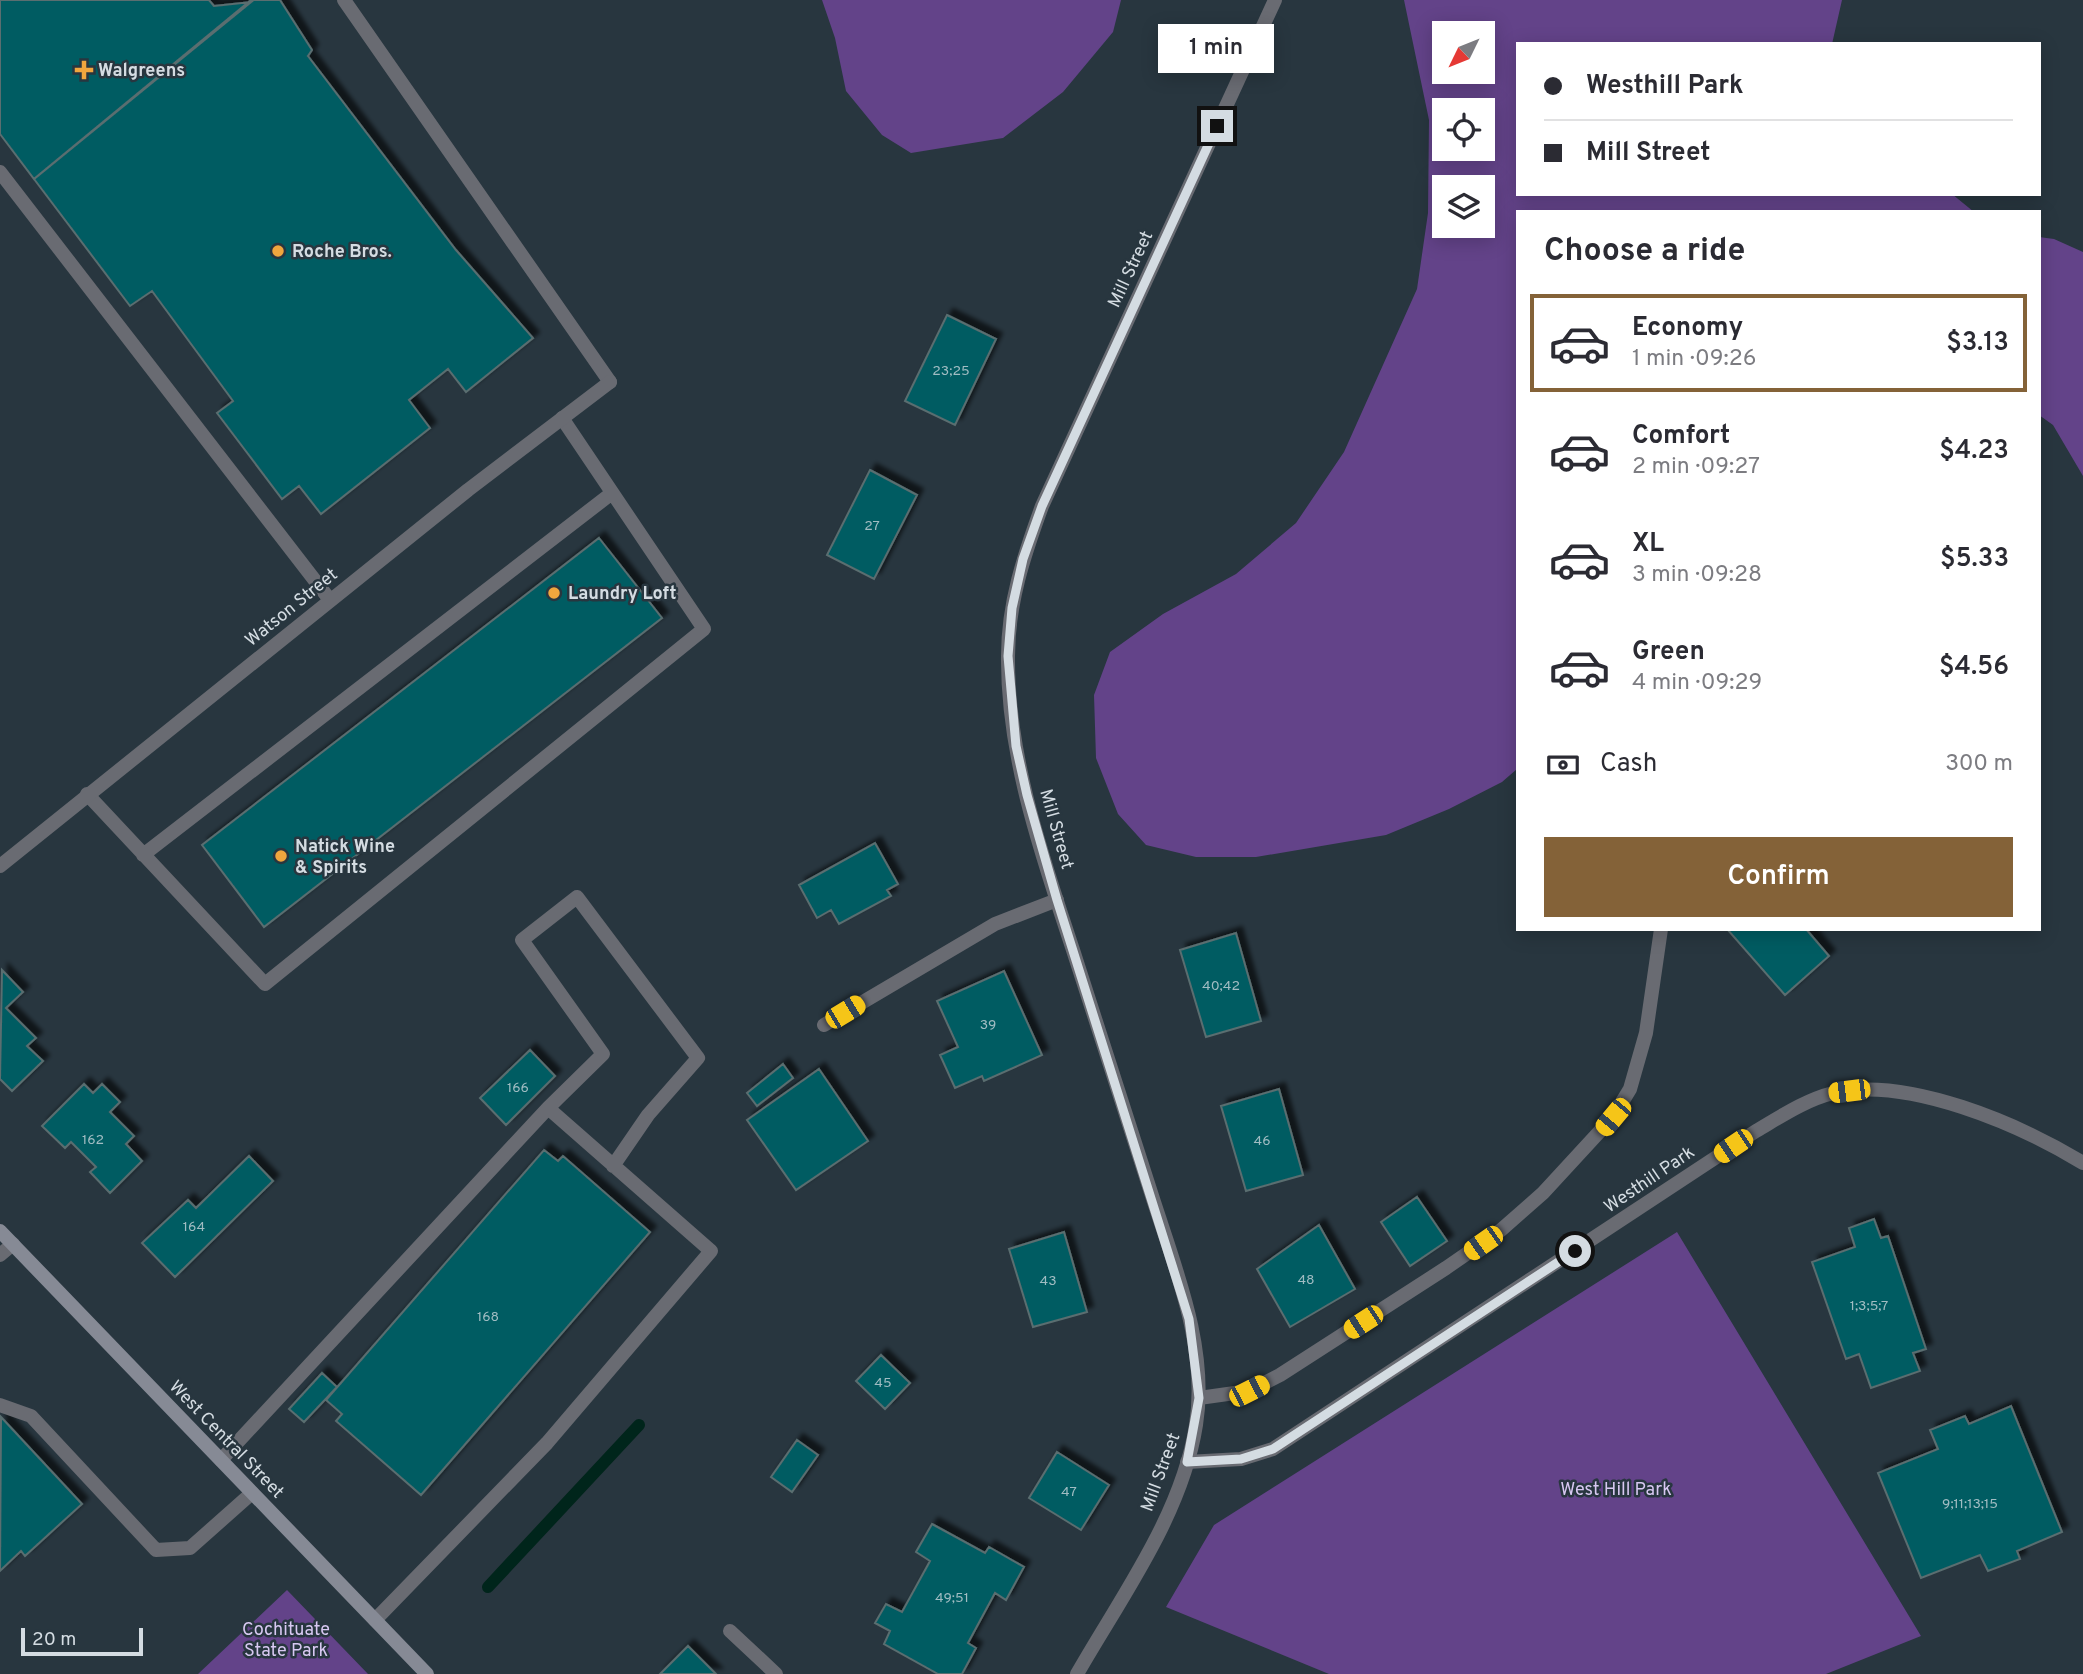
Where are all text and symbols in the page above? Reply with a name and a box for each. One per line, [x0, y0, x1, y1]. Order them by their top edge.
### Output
north arrow [1432, 21, 1494, 84]
map controls [1432, 21, 1495, 238]
callout: 1 min [1159, 24, 1275, 74]
text: 1 min [1189, 34, 1243, 63]
place label: Walgreens [98, 60, 185, 83]
marker: Walgreens [76, 62, 92, 78]
text: Westhill Park [1586, 70, 1744, 103]
button: locate [1432, 98, 1495, 161]
route end [1201, 110, 1233, 142]
text: Mill Street [1586, 137, 1711, 170]
button: layers [1432, 175, 1495, 238]
street label: Mill Street [1104, 227, 1159, 312]
text: Choose a ride [1544, 232, 1745, 272]
place label: Roche Bros. [292, 241, 392, 264]
marker: Roche Bros. [270, 243, 286, 259]
icon: car [1548, 312, 1611, 375]
text: Economy [1632, 312, 1743, 345]
text: $3.13 [1946, 327, 2009, 360]
text: 1 min · 09:26 [1632, 345, 1757, 374]
house number: 23;25 [932, 363, 970, 380]
icon: car [1548, 420, 1611, 483]
text: Comfort [1632, 420, 1730, 453]
text: $4.23 [1939, 435, 2009, 468]
text: 2 min · 09:27 [1632, 453, 1760, 482]
house number: 27 [864, 518, 880, 535]
icon: car [1548, 528, 1611, 591]
text: XL [1632, 528, 1664, 561]
text: $5.33 [1940, 543, 2009, 576]
text: 3 min · 09:28 [1632, 561, 1762, 590]
street label: Watson Street [241, 564, 343, 653]
place label: Laundry Loft [568, 583, 677, 606]
marker: Laundry Loft [546, 585, 562, 601]
icon: car [1548, 636, 1611, 699]
text: Green [1632, 636, 1705, 669]
text: $4.56 [1939, 651, 2009, 684]
text: 4 min · 09:29 [1632, 669, 1762, 698]
icon: cash [1544, 746, 1582, 784]
text: Cash [1600, 748, 1657, 781]
text: 300 m [1945, 750, 2013, 779]
street label: Mill Street [1033, 787, 1078, 872]
place label: Natick Wine & Spirits [295, 836, 395, 880]
button: Confirm [1544, 837, 2013, 917]
marker: Natick Wine & Spirits [273, 848, 289, 864]
house number: 40;42 [1202, 978, 1240, 995]
car [822, 992, 869, 1032]
house number: 39 [980, 1017, 996, 1034]
car [1827, 1078, 1872, 1104]
house number: 166 [507, 1080, 529, 1097]
car [1592, 1094, 1635, 1140]
car [1710, 1126, 1757, 1166]
house number: 162 [82, 1132, 104, 1149]
house number: 46 [1253, 1133, 1271, 1150]
street label: Westhill Park [1600, 1141, 1700, 1219]
house number: 164 [183, 1219, 205, 1236]
car [1460, 1222, 1507, 1264]
route start [1559, 1235, 1591, 1267]
house number: 48 [1297, 1272, 1315, 1289]
house number: 43 [1039, 1273, 1057, 1290]
house number: 1;3;5;7 [1850, 1298, 1888, 1315]
car [1340, 1302, 1387, 1342]
house number: 168 [477, 1309, 499, 1326]
car [1226, 1372, 1273, 1410]
house number: 45 [874, 1375, 892, 1392]
street label: West Central Street [164, 1376, 288, 1504]
street label: Mill Street [1137, 1430, 1186, 1515]
park label: West Hill Park [1560, 1479, 1672, 1502]
house number: 47 [1061, 1484, 1077, 1501]
house number: 9;11;13;15 [1942, 1496, 1998, 1513]
house number: 49;51 [935, 1590, 969, 1607]
park label: Cochituate State Park [242, 1619, 330, 1663]
scale bar [21, 1625, 144, 1657]
text: 20 m [32, 1628, 76, 1652]

